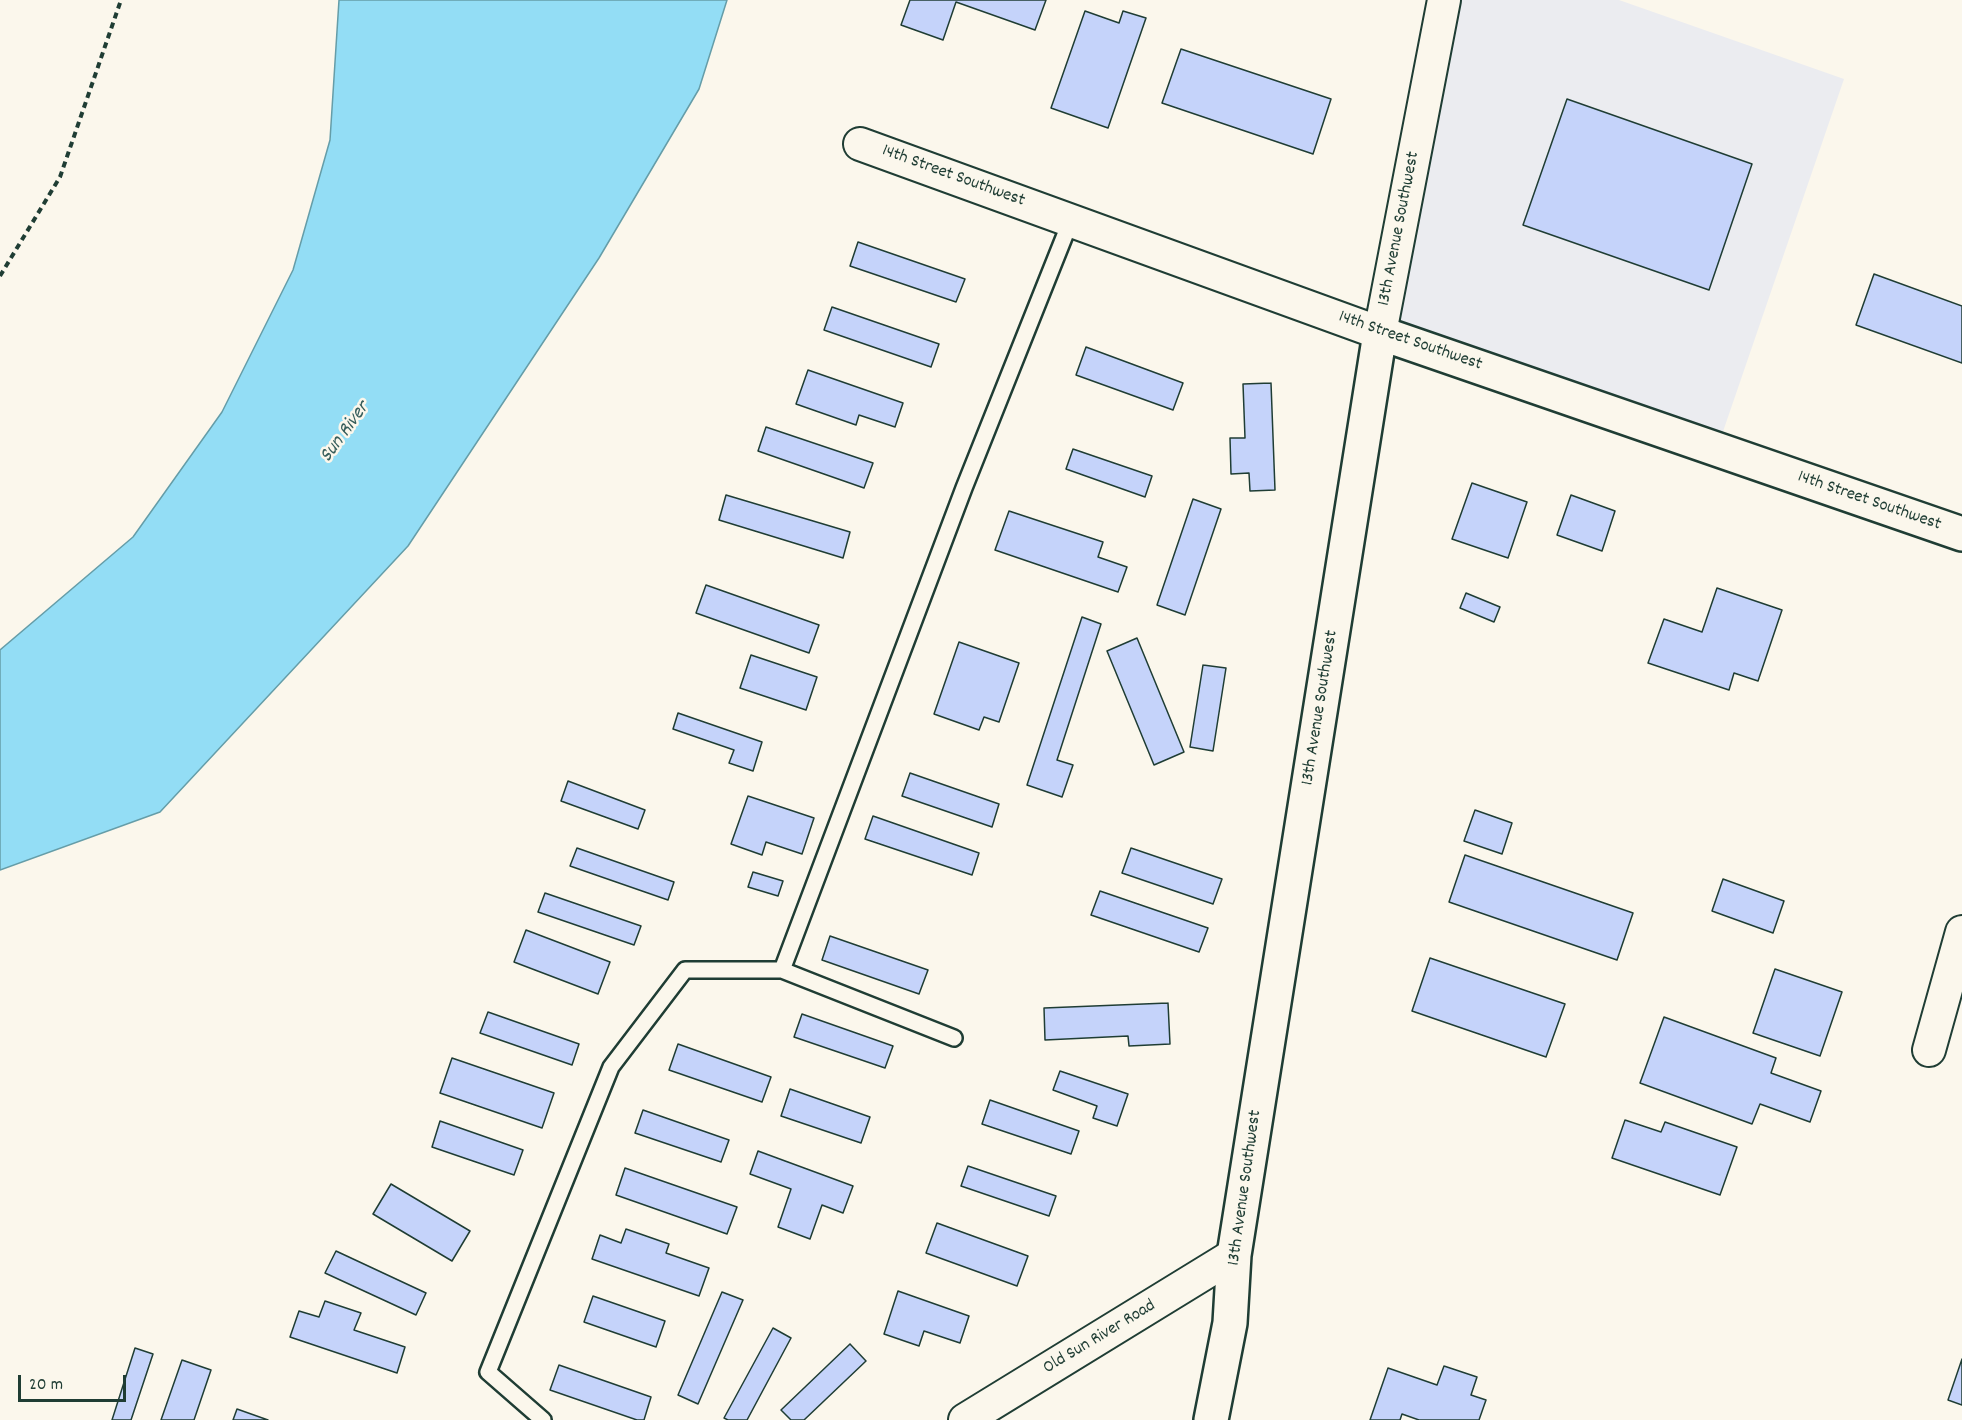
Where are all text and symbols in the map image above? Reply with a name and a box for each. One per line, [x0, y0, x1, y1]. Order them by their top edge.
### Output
street label: 14th Street Southwest [879, 141, 1027, 213]
street label: 13th Avenue Southwest [1374, 150, 1426, 308]
street label: 14th Street Southwest [1335, 307, 1485, 377]
water label: Sun River [316, 398, 376, 468]
street label: 14th Street Southwest [1794, 467, 1944, 537]
street label: 13th Avenue Southwest [1298, 629, 1344, 787]
street label: 13th Avenue Southwest [1224, 1109, 1268, 1267]
street label: Old Sun River Road [1040, 1296, 1160, 1380]
scale bar [21, 1363, 129, 1401]
text: 20 m [29, 1373, 63, 1398]

